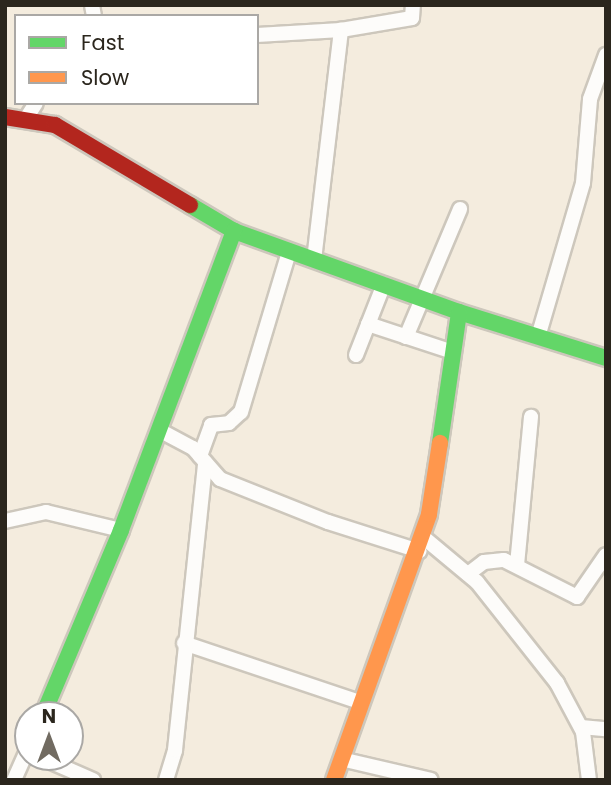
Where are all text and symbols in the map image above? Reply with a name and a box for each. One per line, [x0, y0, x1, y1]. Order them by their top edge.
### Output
legend [14, 14, 259, 105]
text: Fast [81, 28, 124, 57]
text: Slow [81, 63, 129, 92]
north arrow [14, 701, 84, 771]
text: N [42, 703, 56, 730]

